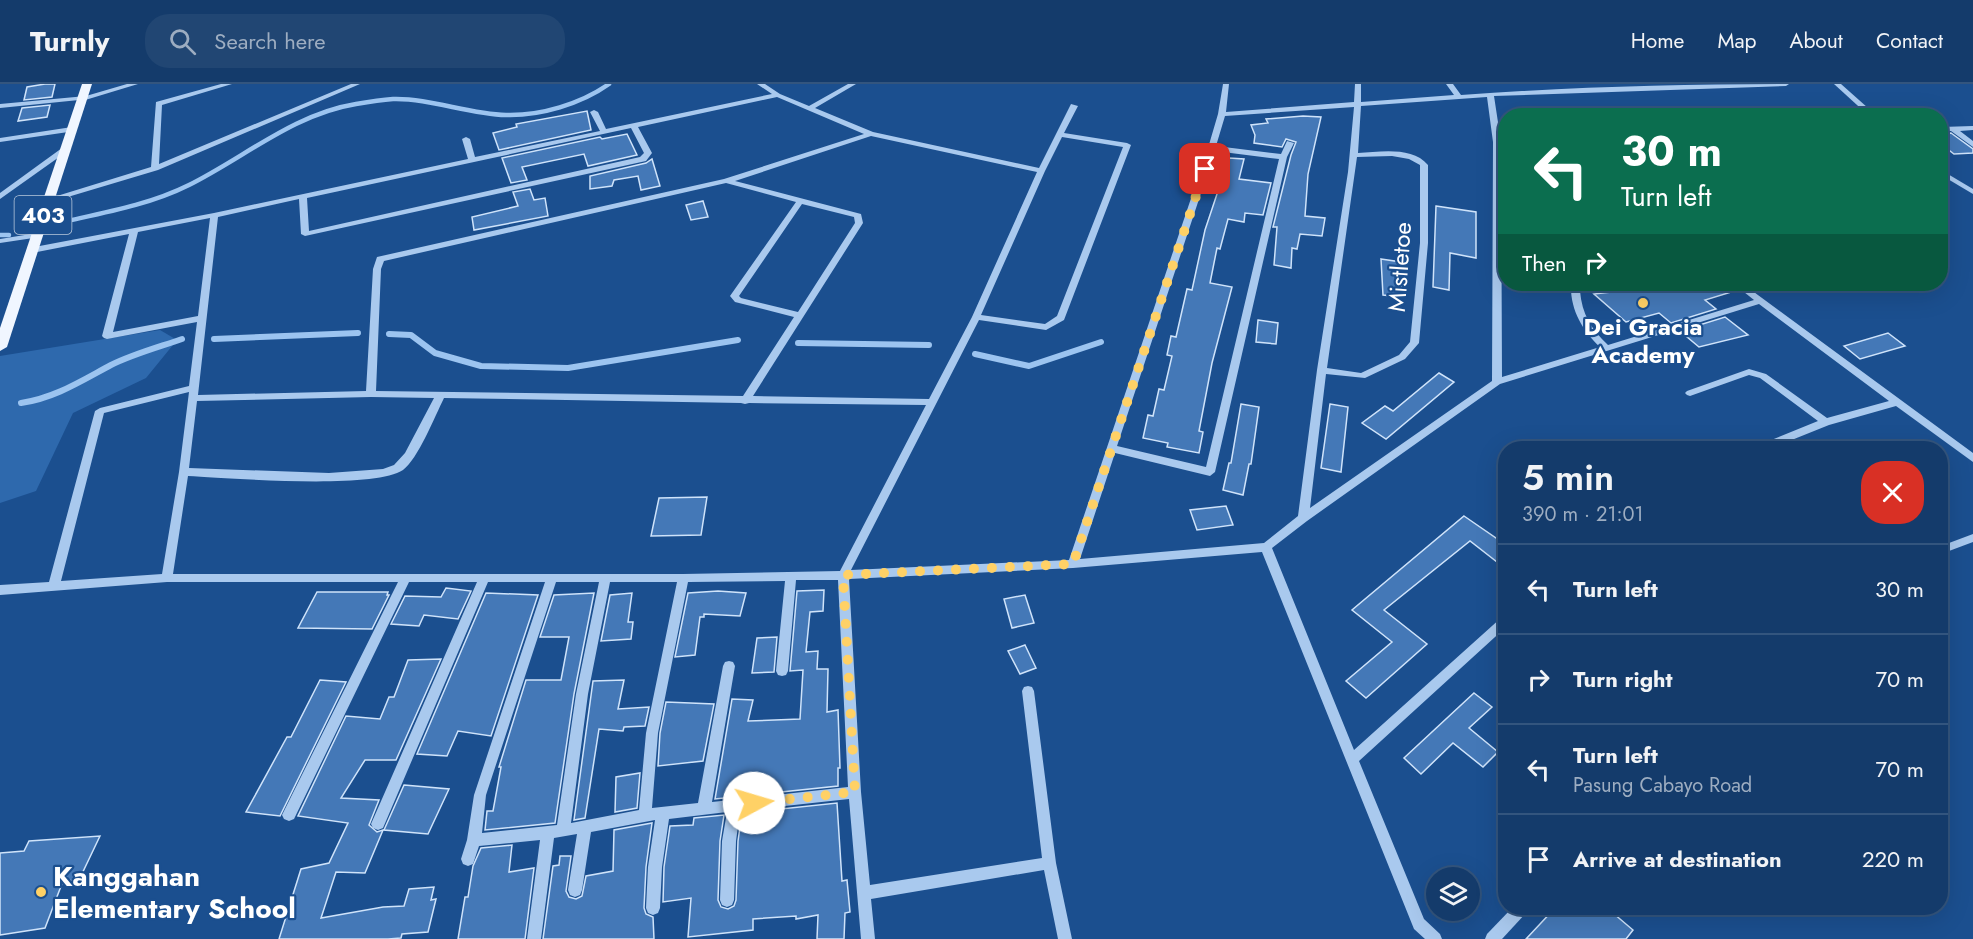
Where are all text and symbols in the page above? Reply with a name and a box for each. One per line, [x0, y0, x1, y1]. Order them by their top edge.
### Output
search box [145, 14, 565, 68]
text: Turnly [30, 21, 109, 62]
icon: search [166, 25, 199, 58]
text: Search here [214, 25, 326, 57]
text: Home [1631, 26, 1684, 56]
text: Map [1717, 26, 1757, 56]
text: About [1790, 26, 1843, 56]
text: Contact [1876, 26, 1943, 56]
text: 30 m [1621, 121, 1722, 182]
icon: left [1522, 132, 1600, 210]
pin [1179, 143, 1230, 194]
icon: arrive [1188, 152, 1221, 185]
text: Turn left [1621, 177, 1711, 216]
road number: 403 [15, 196, 72, 234]
street label: Mistletoe [1379, 221, 1420, 313]
icon: right [1579, 246, 1612, 279]
text: Then [1522, 247, 1567, 279]
marker: Dei Gracia Academy [1636, 296, 1650, 310]
place label: Dei Gracia Academy [1584, 309, 1702, 372]
text: 5 min [1522, 451, 1614, 503]
button: close [1861, 461, 1924, 524]
text: 390 m · 21:01 [1522, 500, 1643, 529]
icon: left [1522, 573, 1555, 606]
text: Turn left [1573, 573, 1658, 605]
text: 30 m [1875, 573, 1924, 605]
icon: right [1522, 663, 1555, 696]
text: Turn right [1573, 663, 1673, 695]
text: 70 m [1875, 663, 1924, 695]
text: Turn left [1573, 739, 1658, 771]
icon: left [1522, 753, 1555, 786]
text: 70 m [1875, 753, 1924, 785]
position arrow [722, 771, 786, 835]
text: Pasung Cabayo Road [1573, 771, 1752, 800]
icon: arrive [1522, 843, 1555, 876]
text: Arrive at destination [1573, 843, 1782, 875]
text: 220 m [1862, 843, 1924, 875]
place label: Kanggahan Elementary School [53, 856, 296, 929]
map controls [1426, 867, 1480, 921]
button: layers [1426, 867, 1480, 921]
marker: Kanggahan Elementary School [34, 885, 48, 899]

